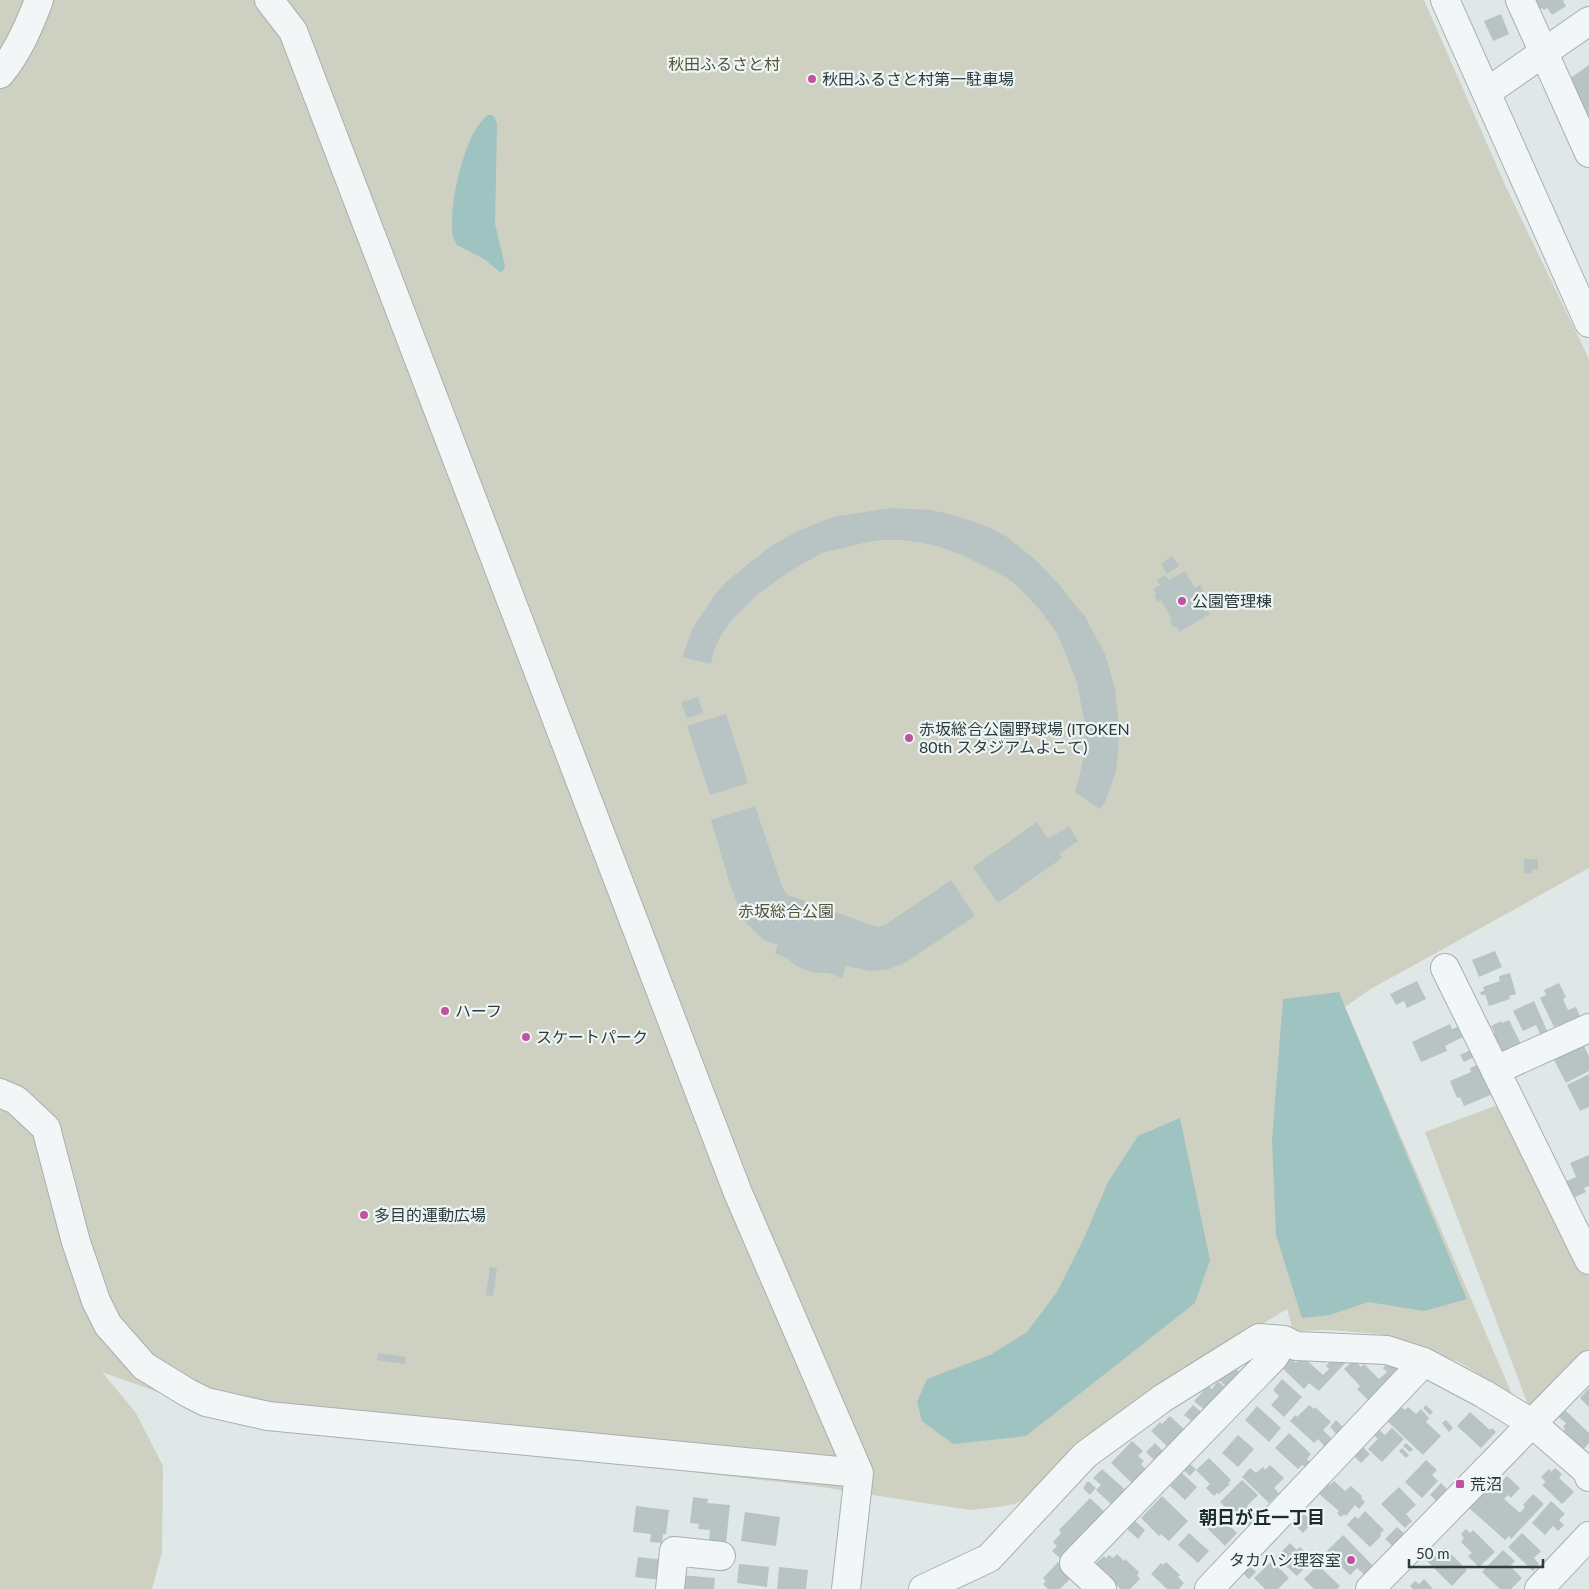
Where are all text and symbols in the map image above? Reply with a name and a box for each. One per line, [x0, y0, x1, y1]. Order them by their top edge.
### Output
park label: 秋田ふるさと村 [668, 54, 780, 73]
place label: 秋田ふるさと村第一駐車場 [822, 69, 1014, 88]
marker: 秋田ふるさと村第一駐車場 [806, 73, 818, 85]
place label: 公園管理棟 [1192, 591, 1272, 610]
marker: 公園管理棟 [1176, 595, 1188, 607]
place label: 赤坂総合公園野球場 (ITOKEN 80th スタジアムよこて) [919, 719, 1130, 756]
marker: 赤坂総合公園野球場 (ITOKEN 80th スタジアムよこて) [903, 732, 915, 744]
park label: 赤坂総合公園 [738, 901, 834, 920]
place label: ハーフ [455, 1001, 502, 1020]
marker: ハーフ [439, 1005, 451, 1017]
place label: スケートパーク [536, 1027, 648, 1046]
marker: スケートパーク [520, 1031, 532, 1043]
place label: 多目的運動広場 [374, 1205, 486, 1224]
marker: 多目的運動広場 [358, 1209, 370, 1221]
place label: 荒沼 [1470, 1474, 1502, 1493]
marker: 荒沼 [1454, 1478, 1466, 1490]
district label: 朝日が丘一丁目 [1199, 1506, 1325, 1528]
scale bar [1409, 1536, 1543, 1568]
text: 50 m [1416, 1544, 1450, 1562]
place label: タカハシ理容室 [1229, 1550, 1341, 1569]
marker: タカハシ理容室 [1345, 1554, 1357, 1566]

